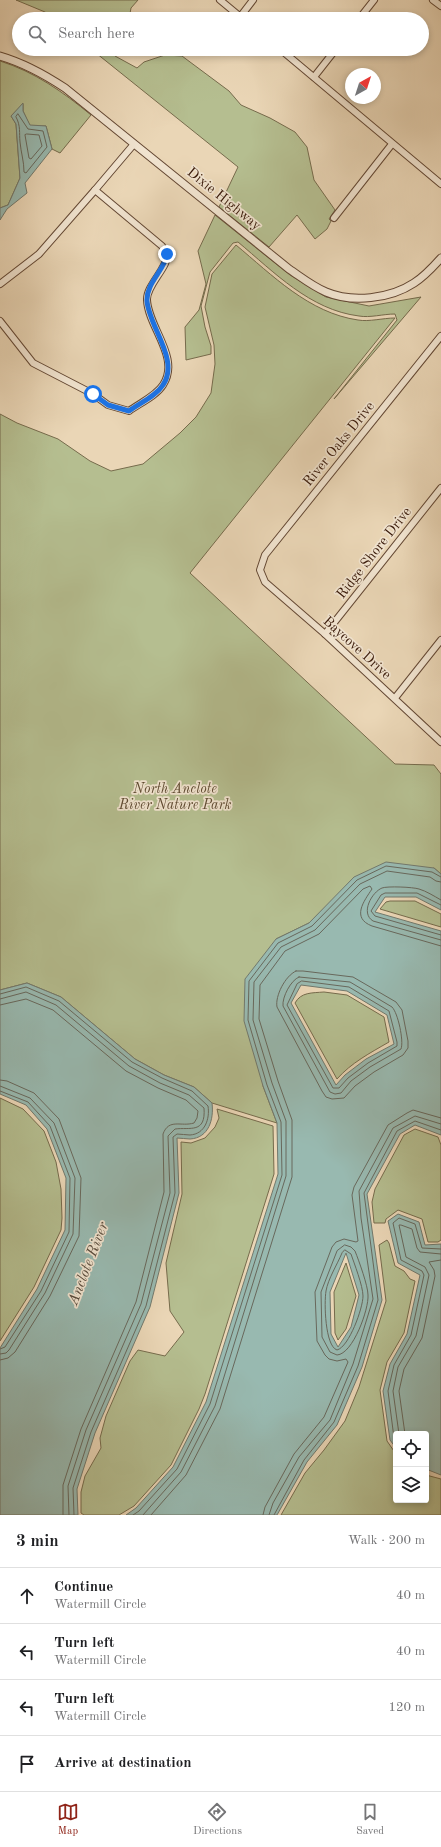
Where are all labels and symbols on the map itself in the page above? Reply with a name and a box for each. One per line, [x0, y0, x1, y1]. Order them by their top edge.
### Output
north arrow [345, 68, 381, 104]
street label: Dixie Highway [184, 165, 264, 233]
route end [158, 245, 176, 263]
route start [84, 385, 102, 403]
street label: River Oaks Drive [301, 399, 377, 489]
street label: Ridge Shore Drive [334, 505, 414, 601]
street label: Baycove Drive [320, 614, 394, 682]
park label: North Anclote River Nature Park [118, 782, 231, 812]
water label: Anclote River [66, 1220, 112, 1309]

